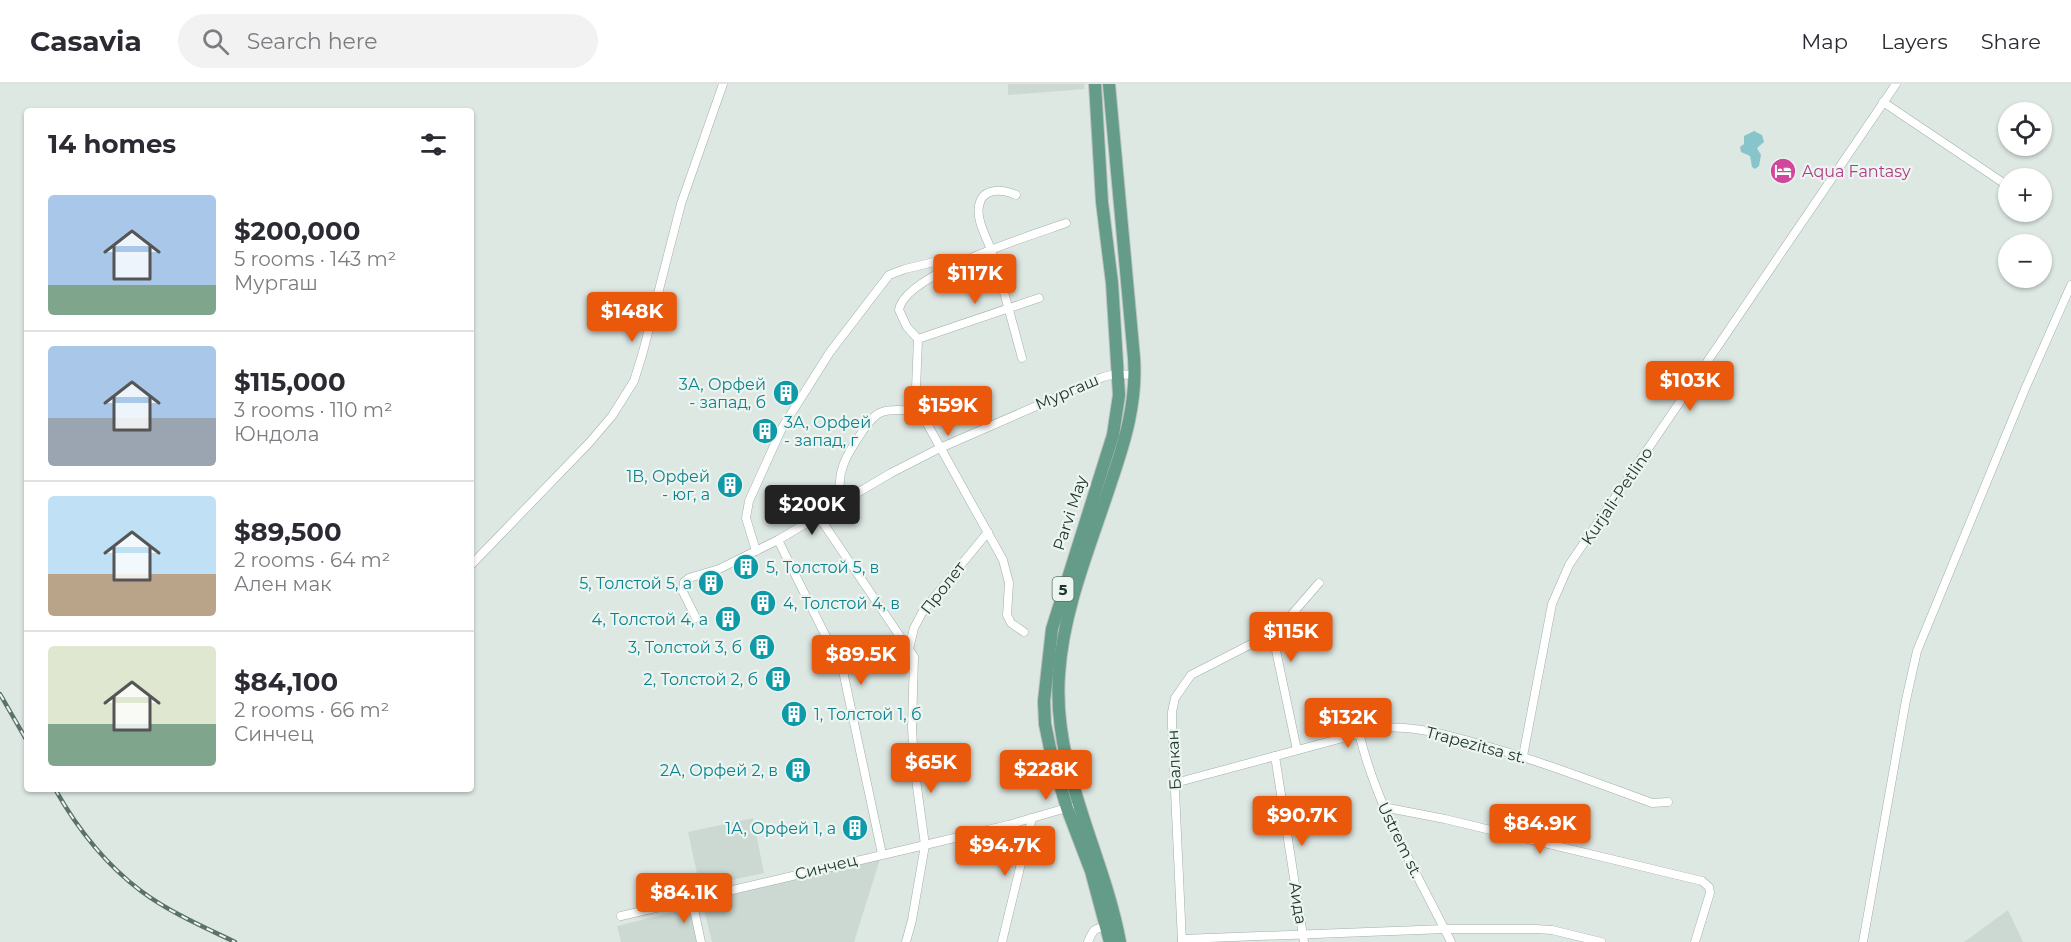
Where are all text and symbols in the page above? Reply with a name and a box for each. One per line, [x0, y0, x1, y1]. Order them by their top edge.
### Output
search box [178, 14, 598, 68]
text: Casavia [30, 24, 142, 58]
icon: search [199, 25, 232, 58]
text: Search here [247, 28, 378, 55]
text: Map [1801, 29, 1848, 54]
text: Layers [1881, 29, 1948, 54]
text: Share [1981, 29, 2041, 54]
map controls [1998, 102, 2052, 288]
button: locate [1998, 102, 2052, 156]
text: 14 homes [48, 128, 176, 160]
icon: filters [417, 128, 450, 161]
hotel icon: Aqua Fantasy [1768, 156, 1798, 186]
place label: Aqua Fantasy [1802, 162, 1911, 181]
button: + [1998, 168, 2052, 222]
text: $200,000 [234, 215, 360, 247]
icon: home [96, 219, 168, 291]
button: − [1998, 234, 2052, 288]
text: 5 rooms · 143 m² [234, 247, 396, 271]
pin: $117K [933, 254, 1017, 305]
text: $117K [947, 261, 1003, 285]
text: Мургаш [234, 271, 318, 295]
pin: $148K [590, 292, 674, 343]
text: $148K [601, 299, 663, 323]
pin: $103K [1648, 361, 1732, 412]
text: $115,000 [234, 366, 346, 398]
text: $103K [1660, 368, 1720, 392]
icon: home [96, 370, 168, 442]
street label: Мургаш [1032, 370, 1102, 414]
place label: 3А, Орфей - запад, б [679, 375, 766, 412]
building icon: 3А, Орфей - запад, б [771, 378, 801, 408]
pin: $159K [906, 386, 990, 437]
text: $159K [918, 393, 978, 417]
text: 3 rooms · 110 m² [234, 398, 393, 422]
place label: 3А, Орфей - запад, г [784, 413, 871, 450]
building icon: 3А, Орфей - запад, г [750, 416, 780, 446]
text: Юндола [234, 422, 319, 446]
street label: Kurjali-Petlino [1577, 444, 1657, 548]
place label: 1В, Орфей - юг, а [627, 467, 710, 504]
building icon: 1В, Орфей - юг, а [715, 470, 745, 500]
street label: Parvi May [1049, 473, 1091, 553]
pin: $200K [770, 485, 854, 536]
text: $200K [779, 492, 845, 516]
text: $89,500 [234, 516, 342, 548]
icon: home [96, 520, 168, 592]
text: 2 rooms · 64 m² [234, 548, 390, 572]
building icon: 5, Толстой 5, в [731, 552, 761, 582]
place label: 5, Толстой 5, в [766, 558, 879, 577]
street label: Пролет [917, 558, 970, 618]
building icon: 5, Толстой 5, а [696, 568, 726, 598]
text: Ален мак [234, 572, 332, 596]
place label: 5, Толстой 5, а [579, 574, 692, 593]
road number: 5 [1052, 577, 1074, 601]
building icon: 4, Толстой 4, в [748, 588, 778, 618]
place label: 4, Толстой 4, в [783, 594, 900, 613]
building icon: 4, Толстой 4, а [713, 604, 743, 634]
place label: 4, Толстой 4, а [592, 610, 708, 629]
pin: $115K [1249, 612, 1333, 663]
text: $115K [1264, 619, 1318, 643]
building icon: 3, Толстой 3, б [747, 632, 777, 662]
pin: $89.5K [812, 635, 910, 686]
place label: 3, Толстой 3, б [628, 638, 742, 657]
text: $89.5K [826, 642, 896, 666]
building icon: 2, Толстой 2, б [763, 664, 793, 694]
text: $84,100 [234, 666, 338, 698]
icon: home [96, 670, 168, 742]
place label: 2, Толстой 2, б [644, 670, 758, 689]
text: 2 rooms · 66 m² [234, 698, 389, 722]
pin: $132K [1306, 698, 1390, 749]
building icon: 1, Толстой 1, б [779, 699, 809, 729]
place label: 1, Толстой 1, б [814, 705, 921, 724]
text: $132K [1319, 705, 1377, 729]
text: Синчец [234, 722, 314, 746]
street label: Trapezitsa st. [1424, 723, 1528, 767]
street label: Балкан [1163, 729, 1185, 791]
pin: $65K [895, 743, 967, 794]
text: $65K [905, 750, 957, 774]
pin: $228K [1004, 750, 1088, 801]
building icon: 2А, Орфей 2, в [783, 755, 813, 785]
text: $228K [1014, 757, 1078, 781]
place label: 2А, Орфей 2, в [660, 761, 778, 780]
pin: $90.7K [1253, 796, 1351, 847]
street label: Ustrem st. [1374, 799, 1426, 881]
text: $90.7K [1267, 803, 1337, 827]
pin: $84.9K [1491, 804, 1589, 855]
text: $84.9K [1504, 811, 1576, 835]
building icon: 1А, Орфей 1, а [840, 813, 870, 843]
place label: 1А, Орфей 1, а [725, 819, 836, 838]
pin: $94.7K [956, 826, 1054, 877]
text: $94.7K [969, 833, 1041, 857]
street label: Синчец [793, 850, 859, 884]
pin: $84.1K [635, 873, 733, 924]
text: $84.1K [650, 880, 718, 904]
street label: Аида [1285, 880, 1311, 926]

